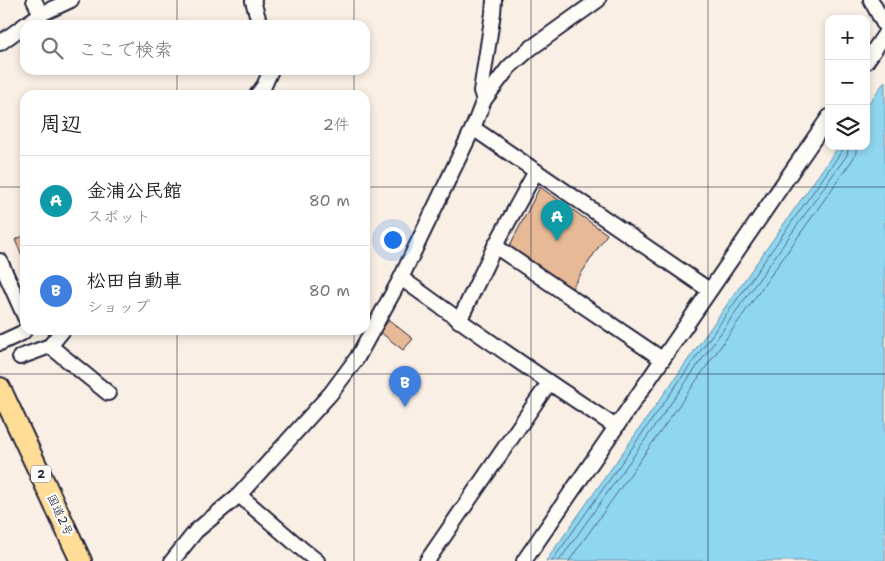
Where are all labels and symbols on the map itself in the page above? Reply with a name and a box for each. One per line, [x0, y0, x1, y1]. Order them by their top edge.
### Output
pin: A [541, 200, 573, 241]
your location [380, 227, 406, 253]
pin: B [389, 366, 421, 407]
road number: 2 [31, 466, 51, 482]
street label: 国道2号 [43, 491, 77, 539]

